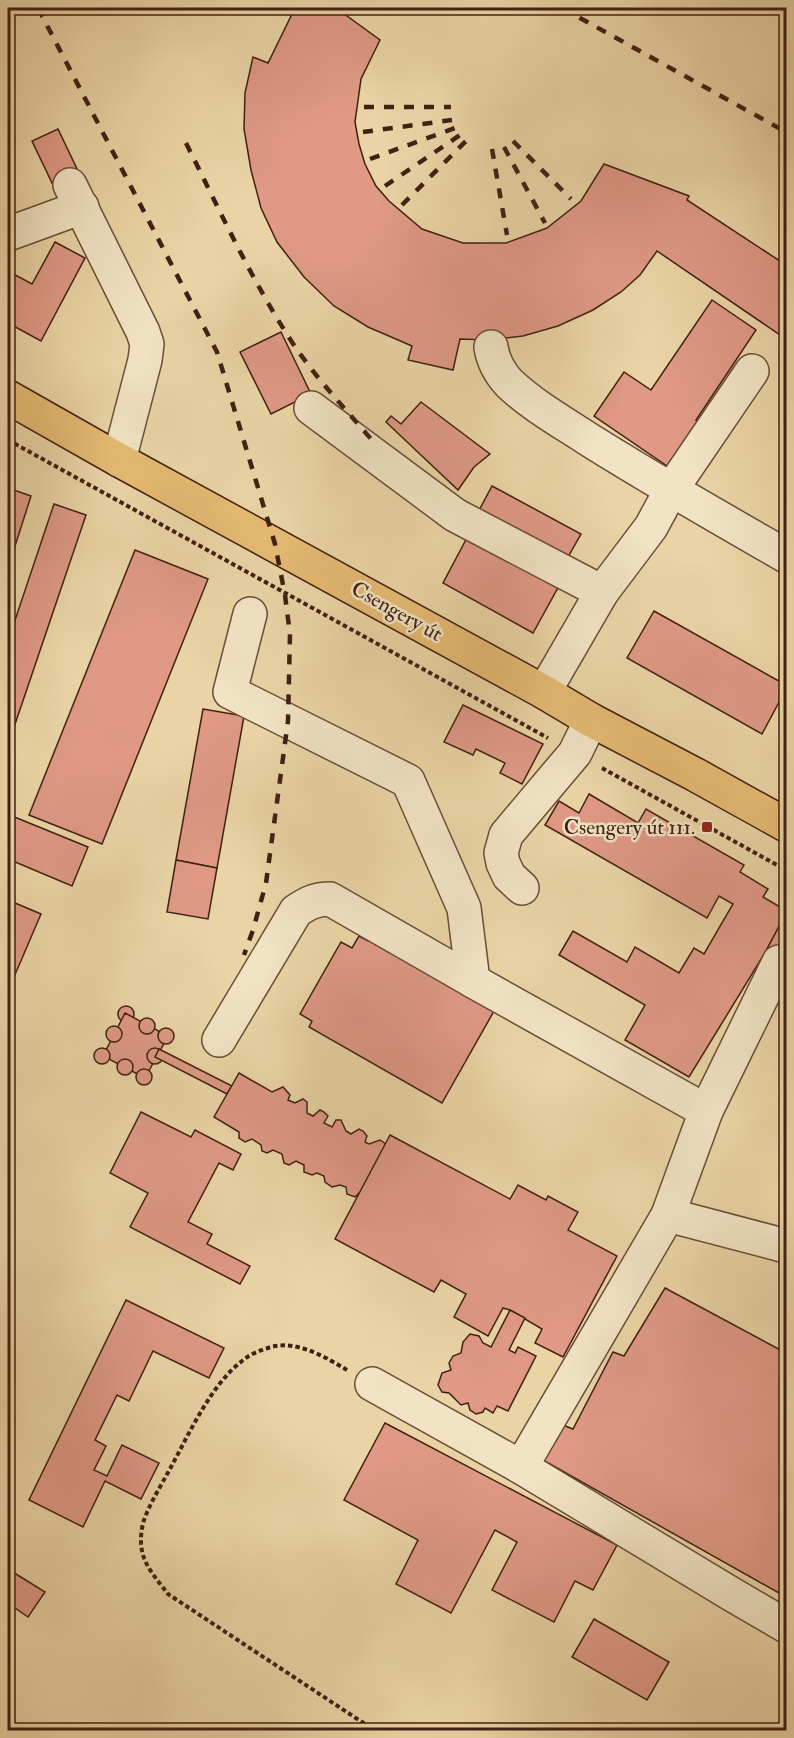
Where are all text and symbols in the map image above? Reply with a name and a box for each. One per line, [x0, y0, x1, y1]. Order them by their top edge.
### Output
street label: Csengery út [346, 575, 447, 648]
place label: Csengery út 111. [564, 814, 695, 841]
marker: Csengery út 111. [700, 820, 714, 834]

